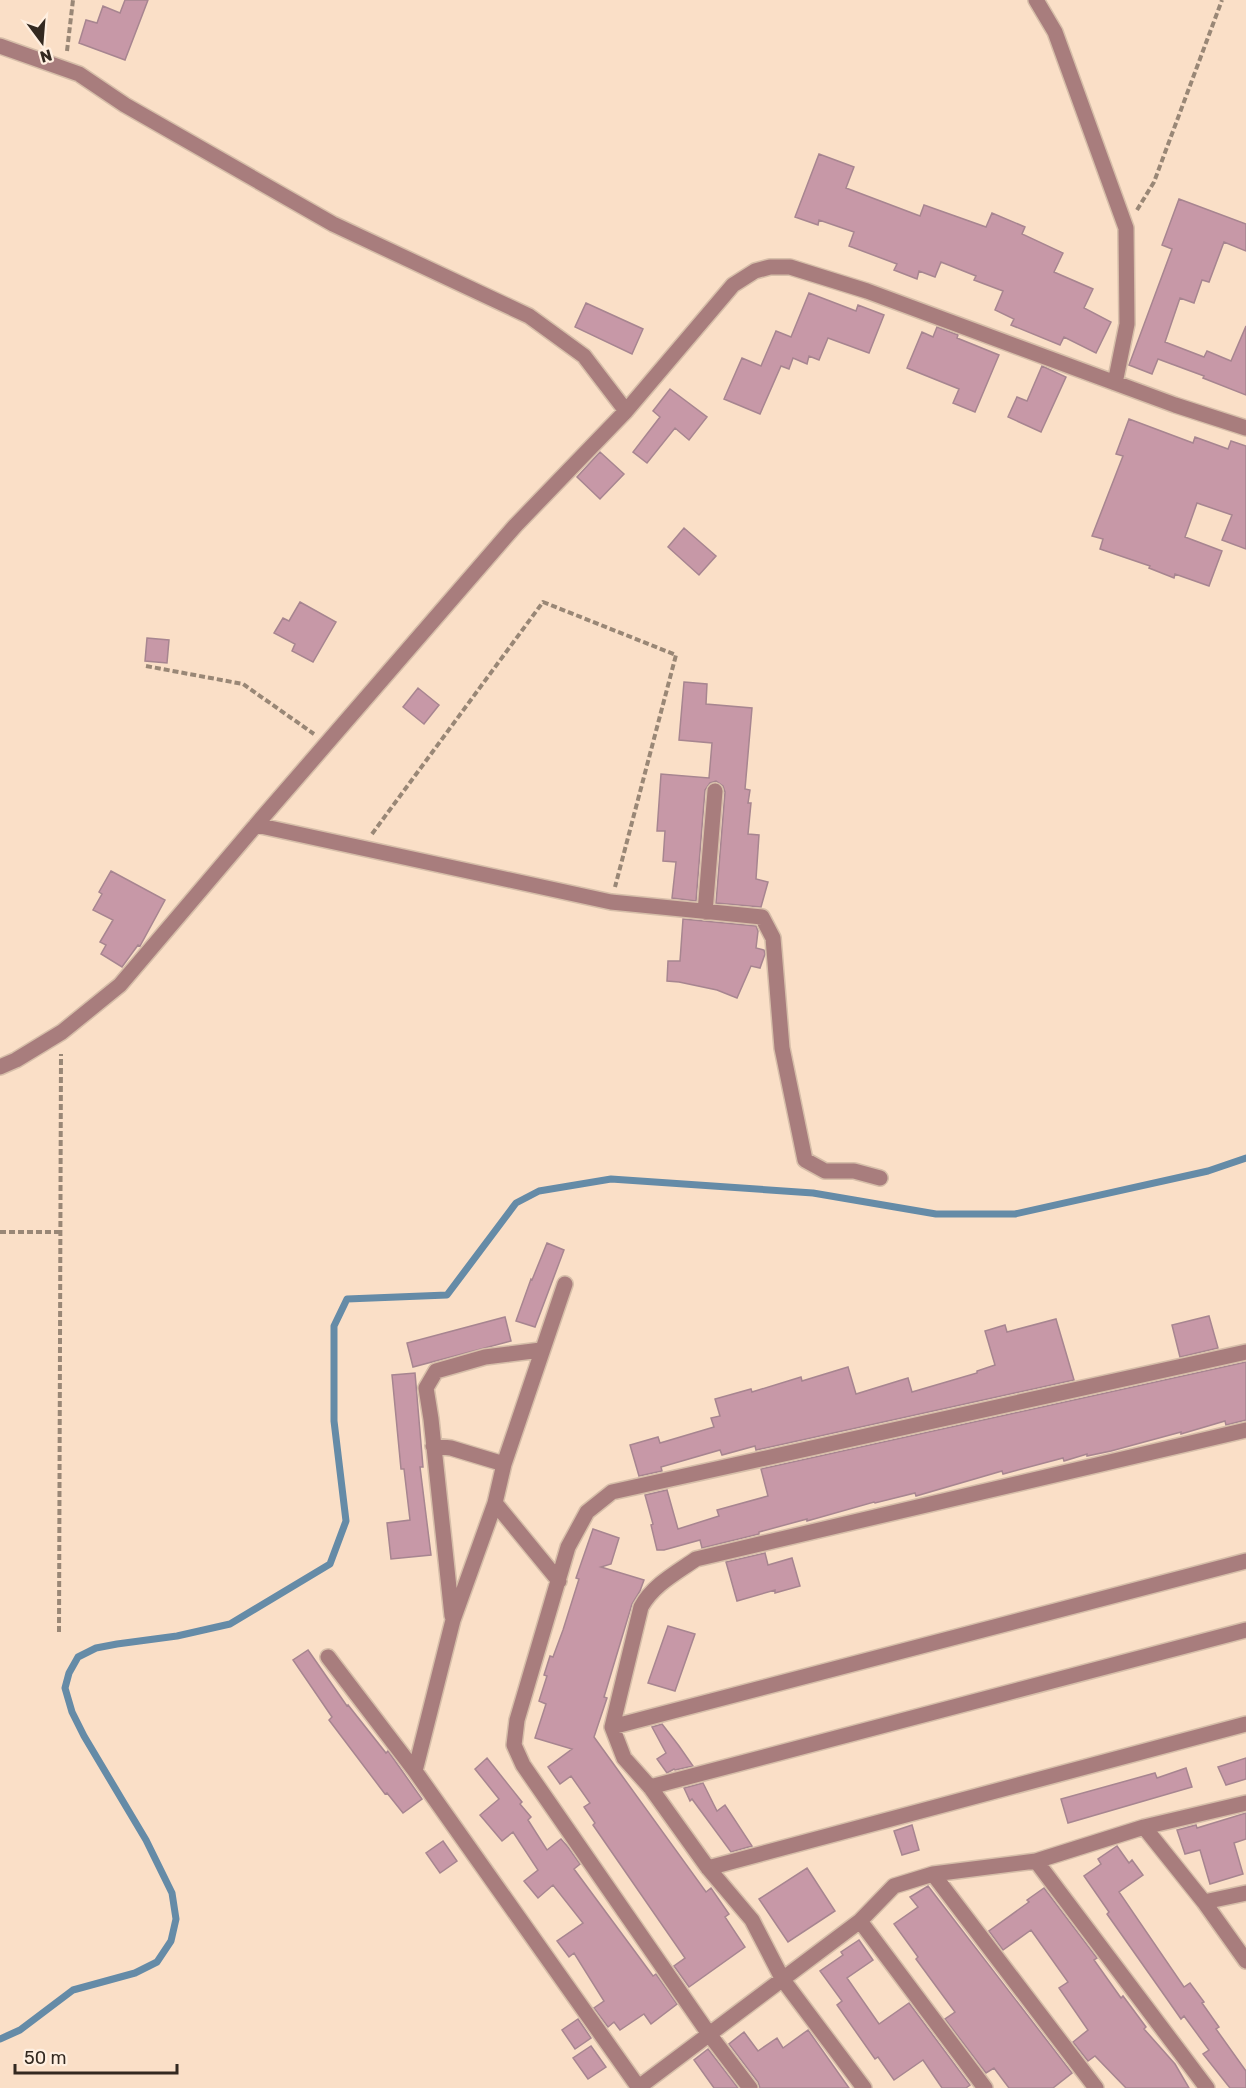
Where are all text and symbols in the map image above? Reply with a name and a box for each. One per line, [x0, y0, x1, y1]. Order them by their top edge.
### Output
north arrow [12, 12, 72, 72]
text: N [38, 45, 54, 67]
scale bar [15, 2037, 177, 2075]
text: 50 m [24, 2047, 67, 2069]

